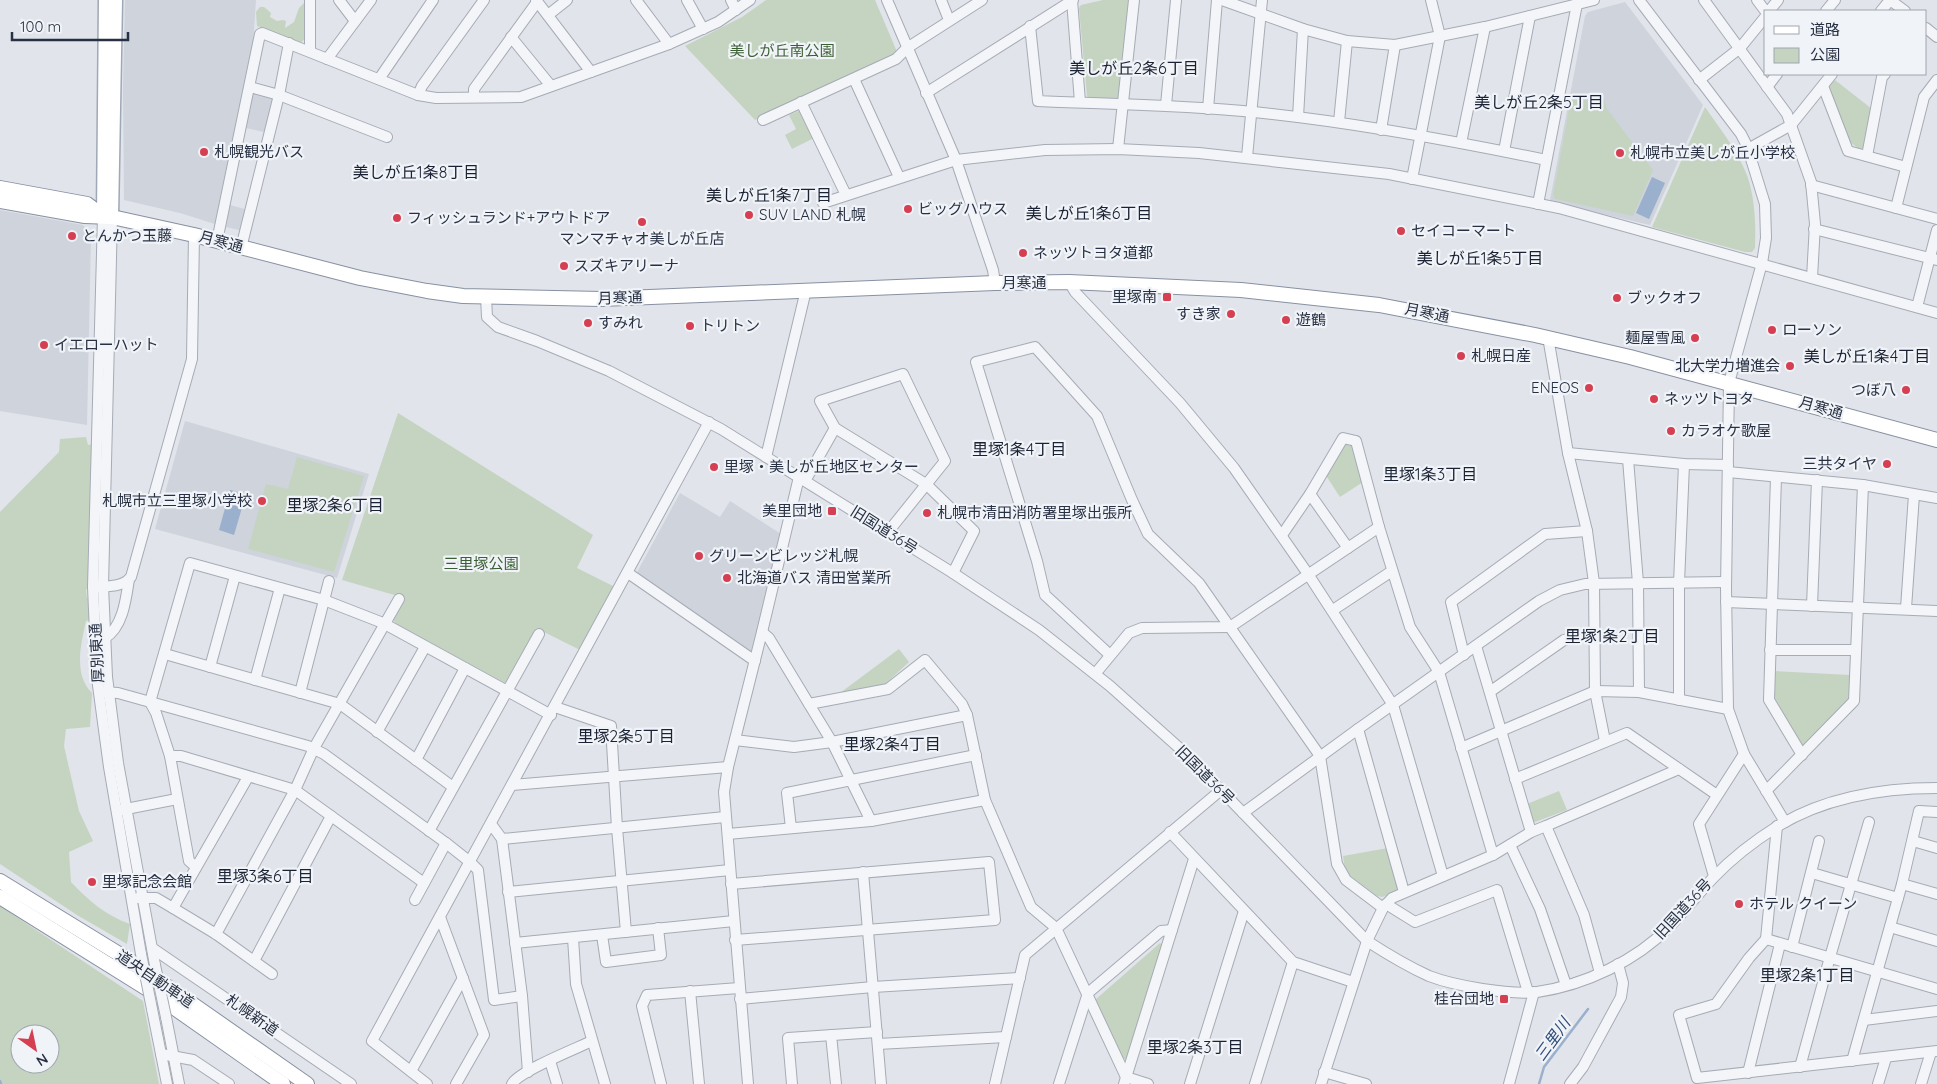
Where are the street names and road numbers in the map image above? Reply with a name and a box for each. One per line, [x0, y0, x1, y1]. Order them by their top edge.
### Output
street label: 月寒通 [197, 227, 245, 257]
street label: 月寒通 [1001, 273, 1047, 292]
street label: 月寒通 [597, 287, 643, 308]
street label: 月寒通 [1403, 299, 1451, 326]
street label: 月寒通 [1797, 392, 1845, 423]
street label: 旧国道36号 [847, 501, 921, 558]
street label: 厚別東通 [85, 623, 108, 683]
street label: 旧国道36号 [1172, 741, 1239, 808]
street label: 旧国道36号 [1650, 874, 1715, 943]
street label: 道央自動車道 [113, 946, 198, 1012]
street label: 札幌新道 [222, 990, 282, 1040]

